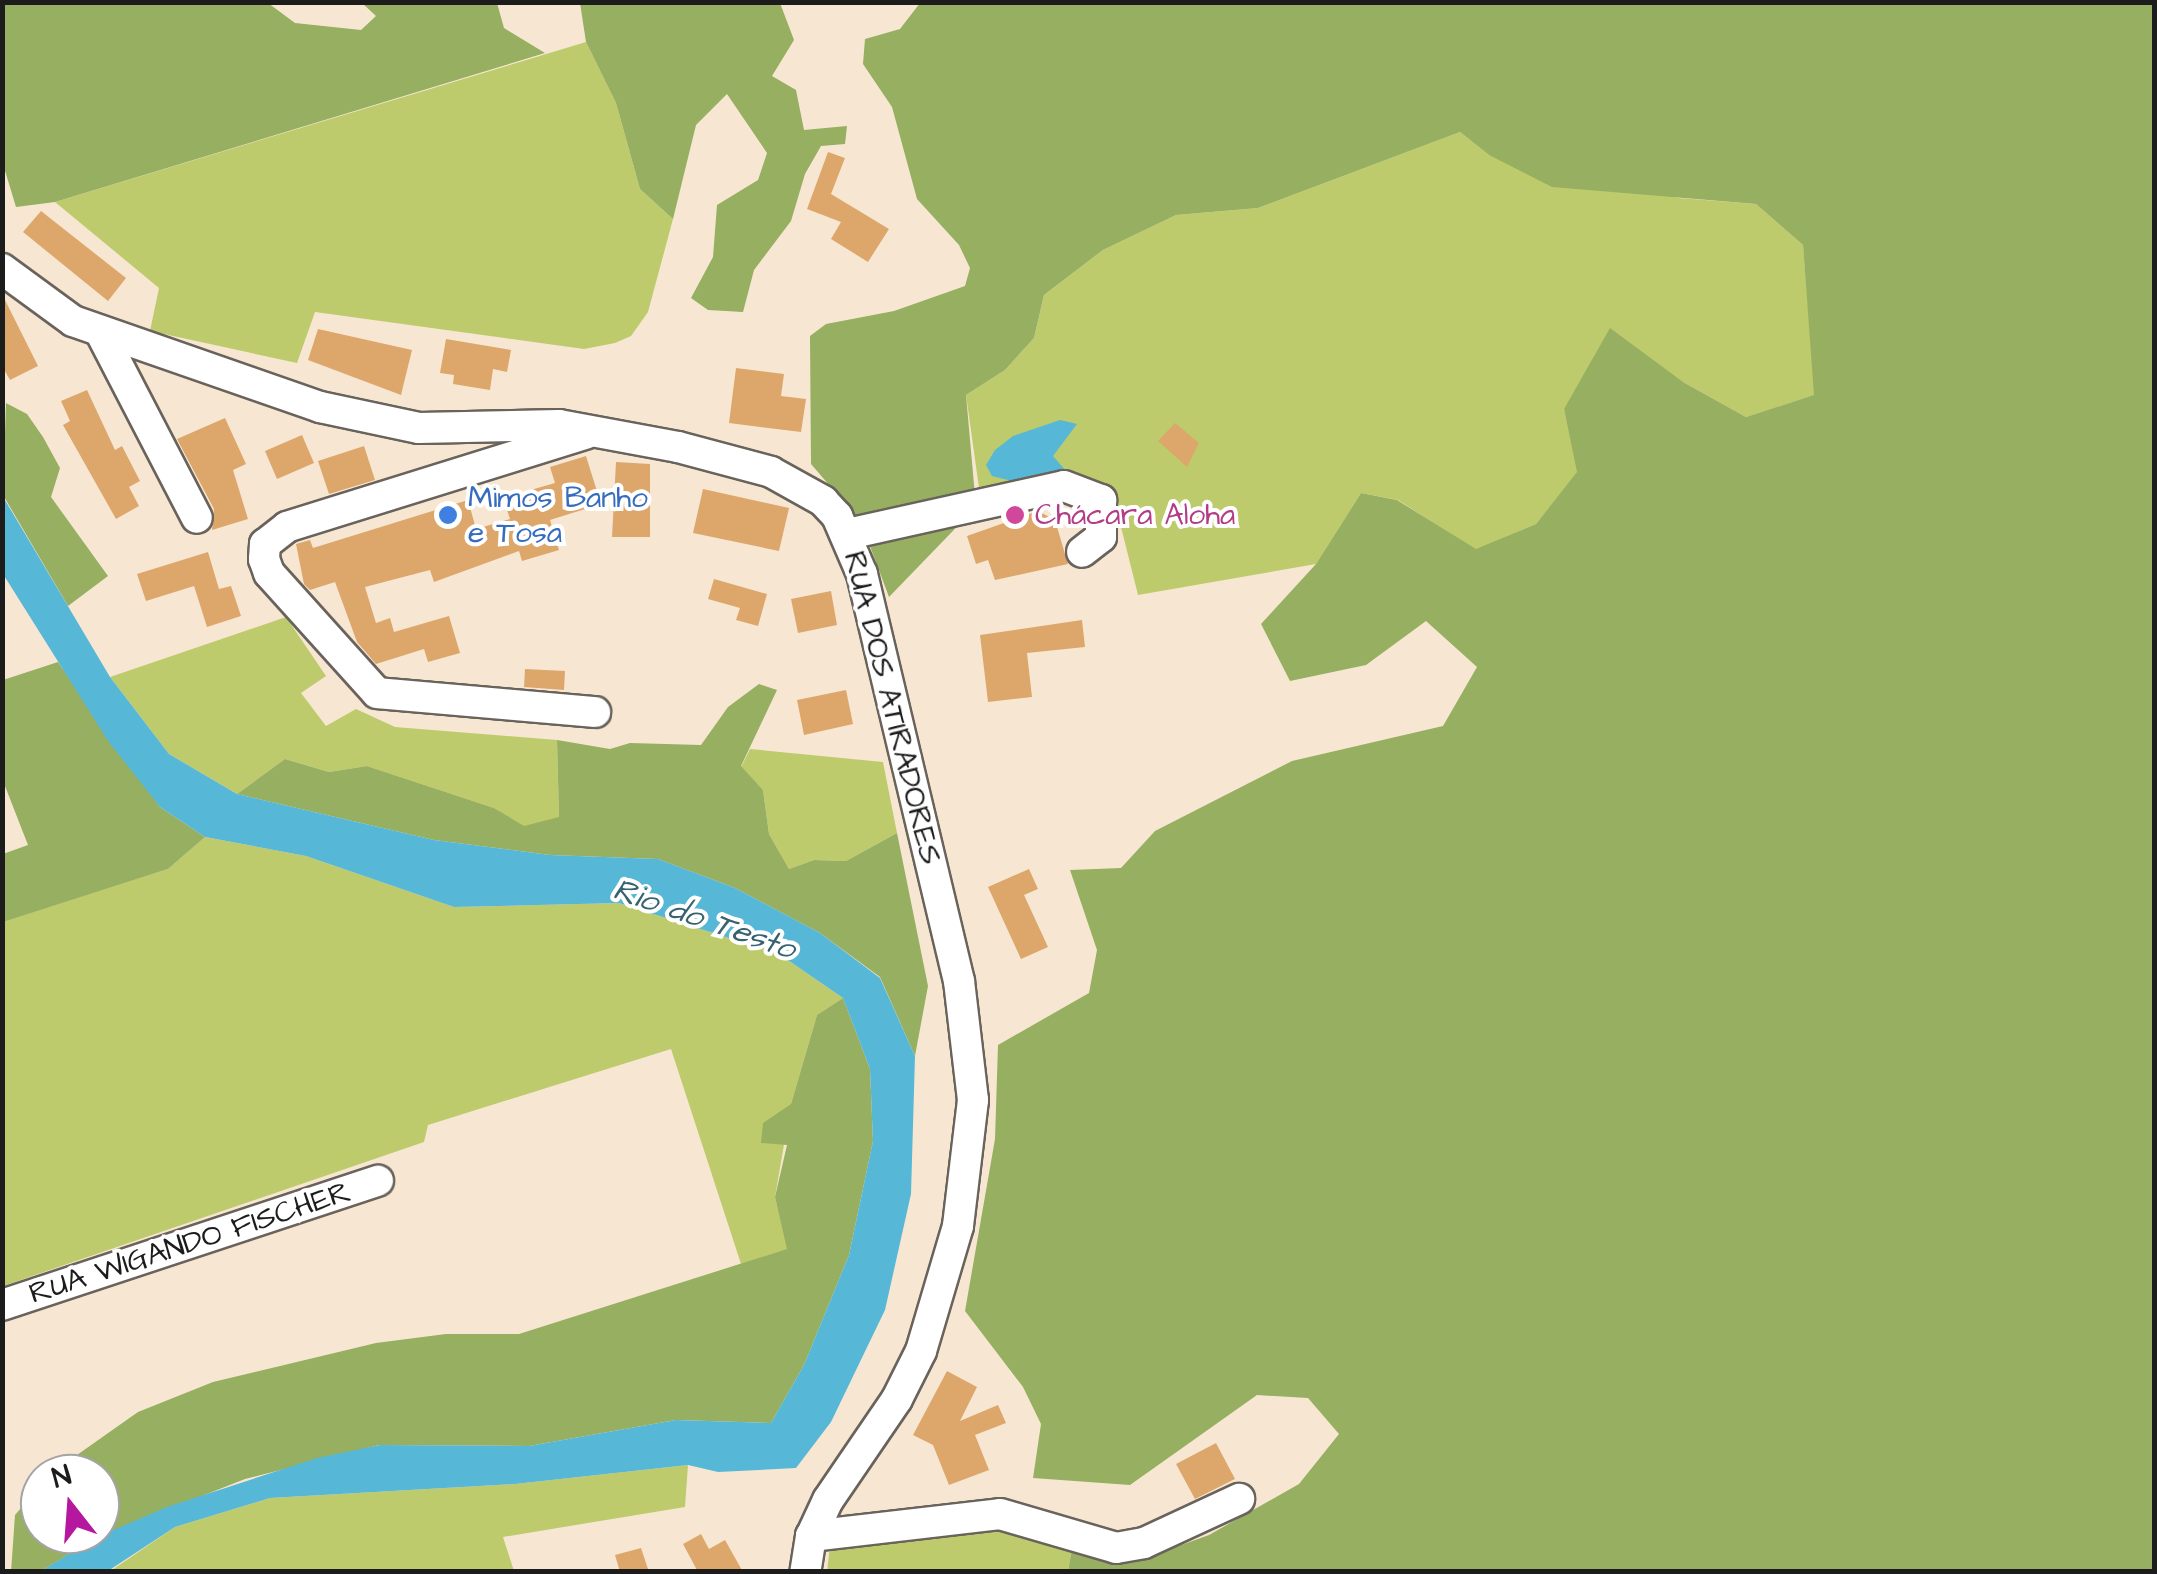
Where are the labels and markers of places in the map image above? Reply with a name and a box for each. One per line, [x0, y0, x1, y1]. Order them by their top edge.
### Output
place label: Mimos Banho e Tosa [468, 480, 648, 550]
place label: Chácara Aloha [1035, 497, 1235, 533]
marker: Mimos Banho e Tosa [437, 504, 459, 526]
marker: Chácara Aloha [1004, 504, 1026, 526]

